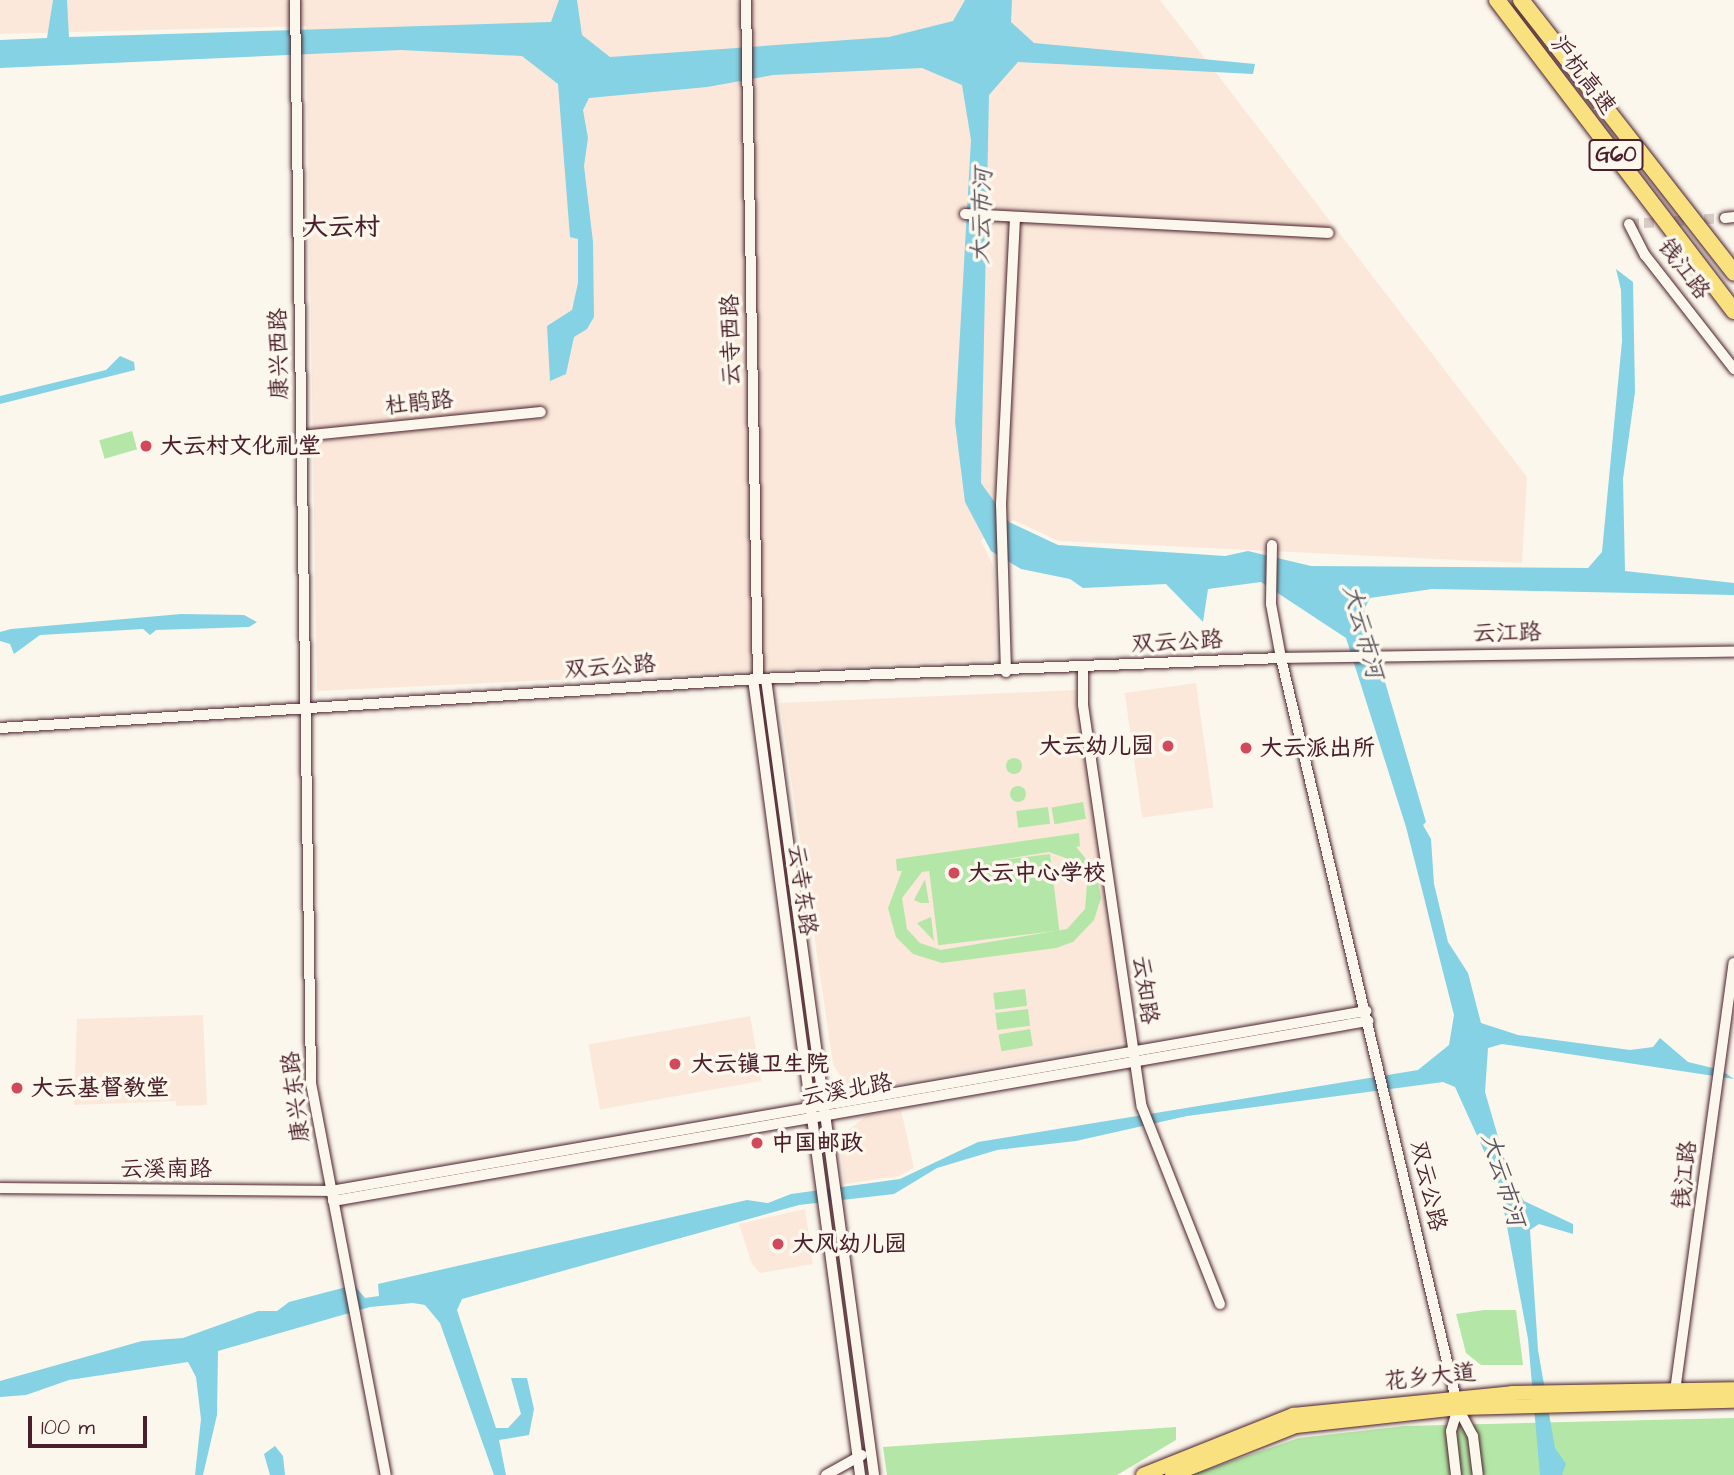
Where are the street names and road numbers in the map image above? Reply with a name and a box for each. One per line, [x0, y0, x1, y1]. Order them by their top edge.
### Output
street label: 沪杭高速 [1544, 30, 1622, 120]
road number: G60 [1588, 138, 1644, 172]
street label: 钱江路 [1652, 233, 1716, 305]
street label: 云寺西路 [716, 294, 746, 386]
street label: 康兴西路 [264, 308, 294, 400]
street label: 杜鹃路 [383, 386, 455, 420]
street label: 云江路 [1472, 619, 1542, 647]
street label: 双云公路 [1130, 626, 1224, 658]
street label: 双云公路 [563, 650, 657, 684]
street label: 云寺东路 [782, 843, 822, 937]
street label: 云知路 [1127, 954, 1163, 1026]
street label: 康兴东路 [277, 1050, 315, 1144]
street label: 云溪北路 [799, 1068, 895, 1112]
street label: 双云公路 [1404, 1138, 1452, 1234]
street label: 钱江路 [1668, 1139, 1702, 1211]
street label: 云溪南路 [120, 1155, 212, 1183]
street label: 花乡大道 [1383, 1358, 1477, 1396]

